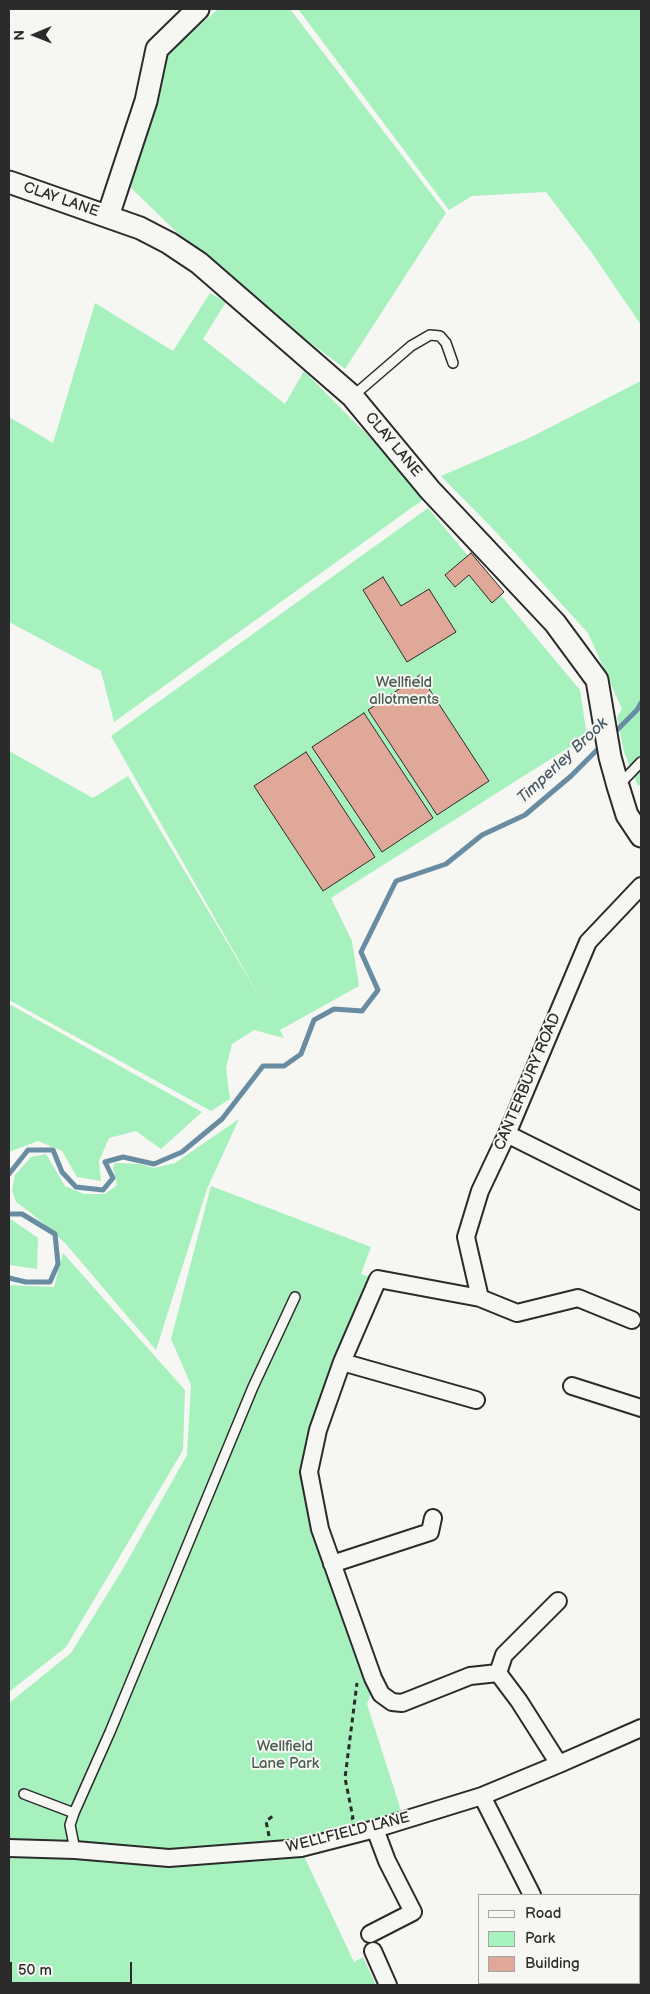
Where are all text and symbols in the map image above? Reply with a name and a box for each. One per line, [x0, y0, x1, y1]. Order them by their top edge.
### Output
north arrow [10, 10, 60, 60]
text: N [11, 30, 28, 41]
street label: CLAY LANE [21, 179, 101, 221]
street label: CLAY LANE [361, 409, 425, 481]
park label: Wellfield allotments [369, 674, 439, 709]
water label: Timperley Brook [514, 714, 612, 808]
street label: CANTERBURY ROAD [491, 1011, 565, 1153]
park label: Wellfield Lane Park [251, 1738, 319, 1773]
street label: WELLFIELD LANE [284, 1809, 412, 1857]
legend [478, 1894, 640, 1984]
text: Road [525, 1904, 561, 1923]
text: Park [525, 1929, 555, 1948]
scale bar [12, 1952, 135, 1984]
text: Building [525, 1954, 580, 1973]
text: 50 m [18, 1961, 52, 1980]

